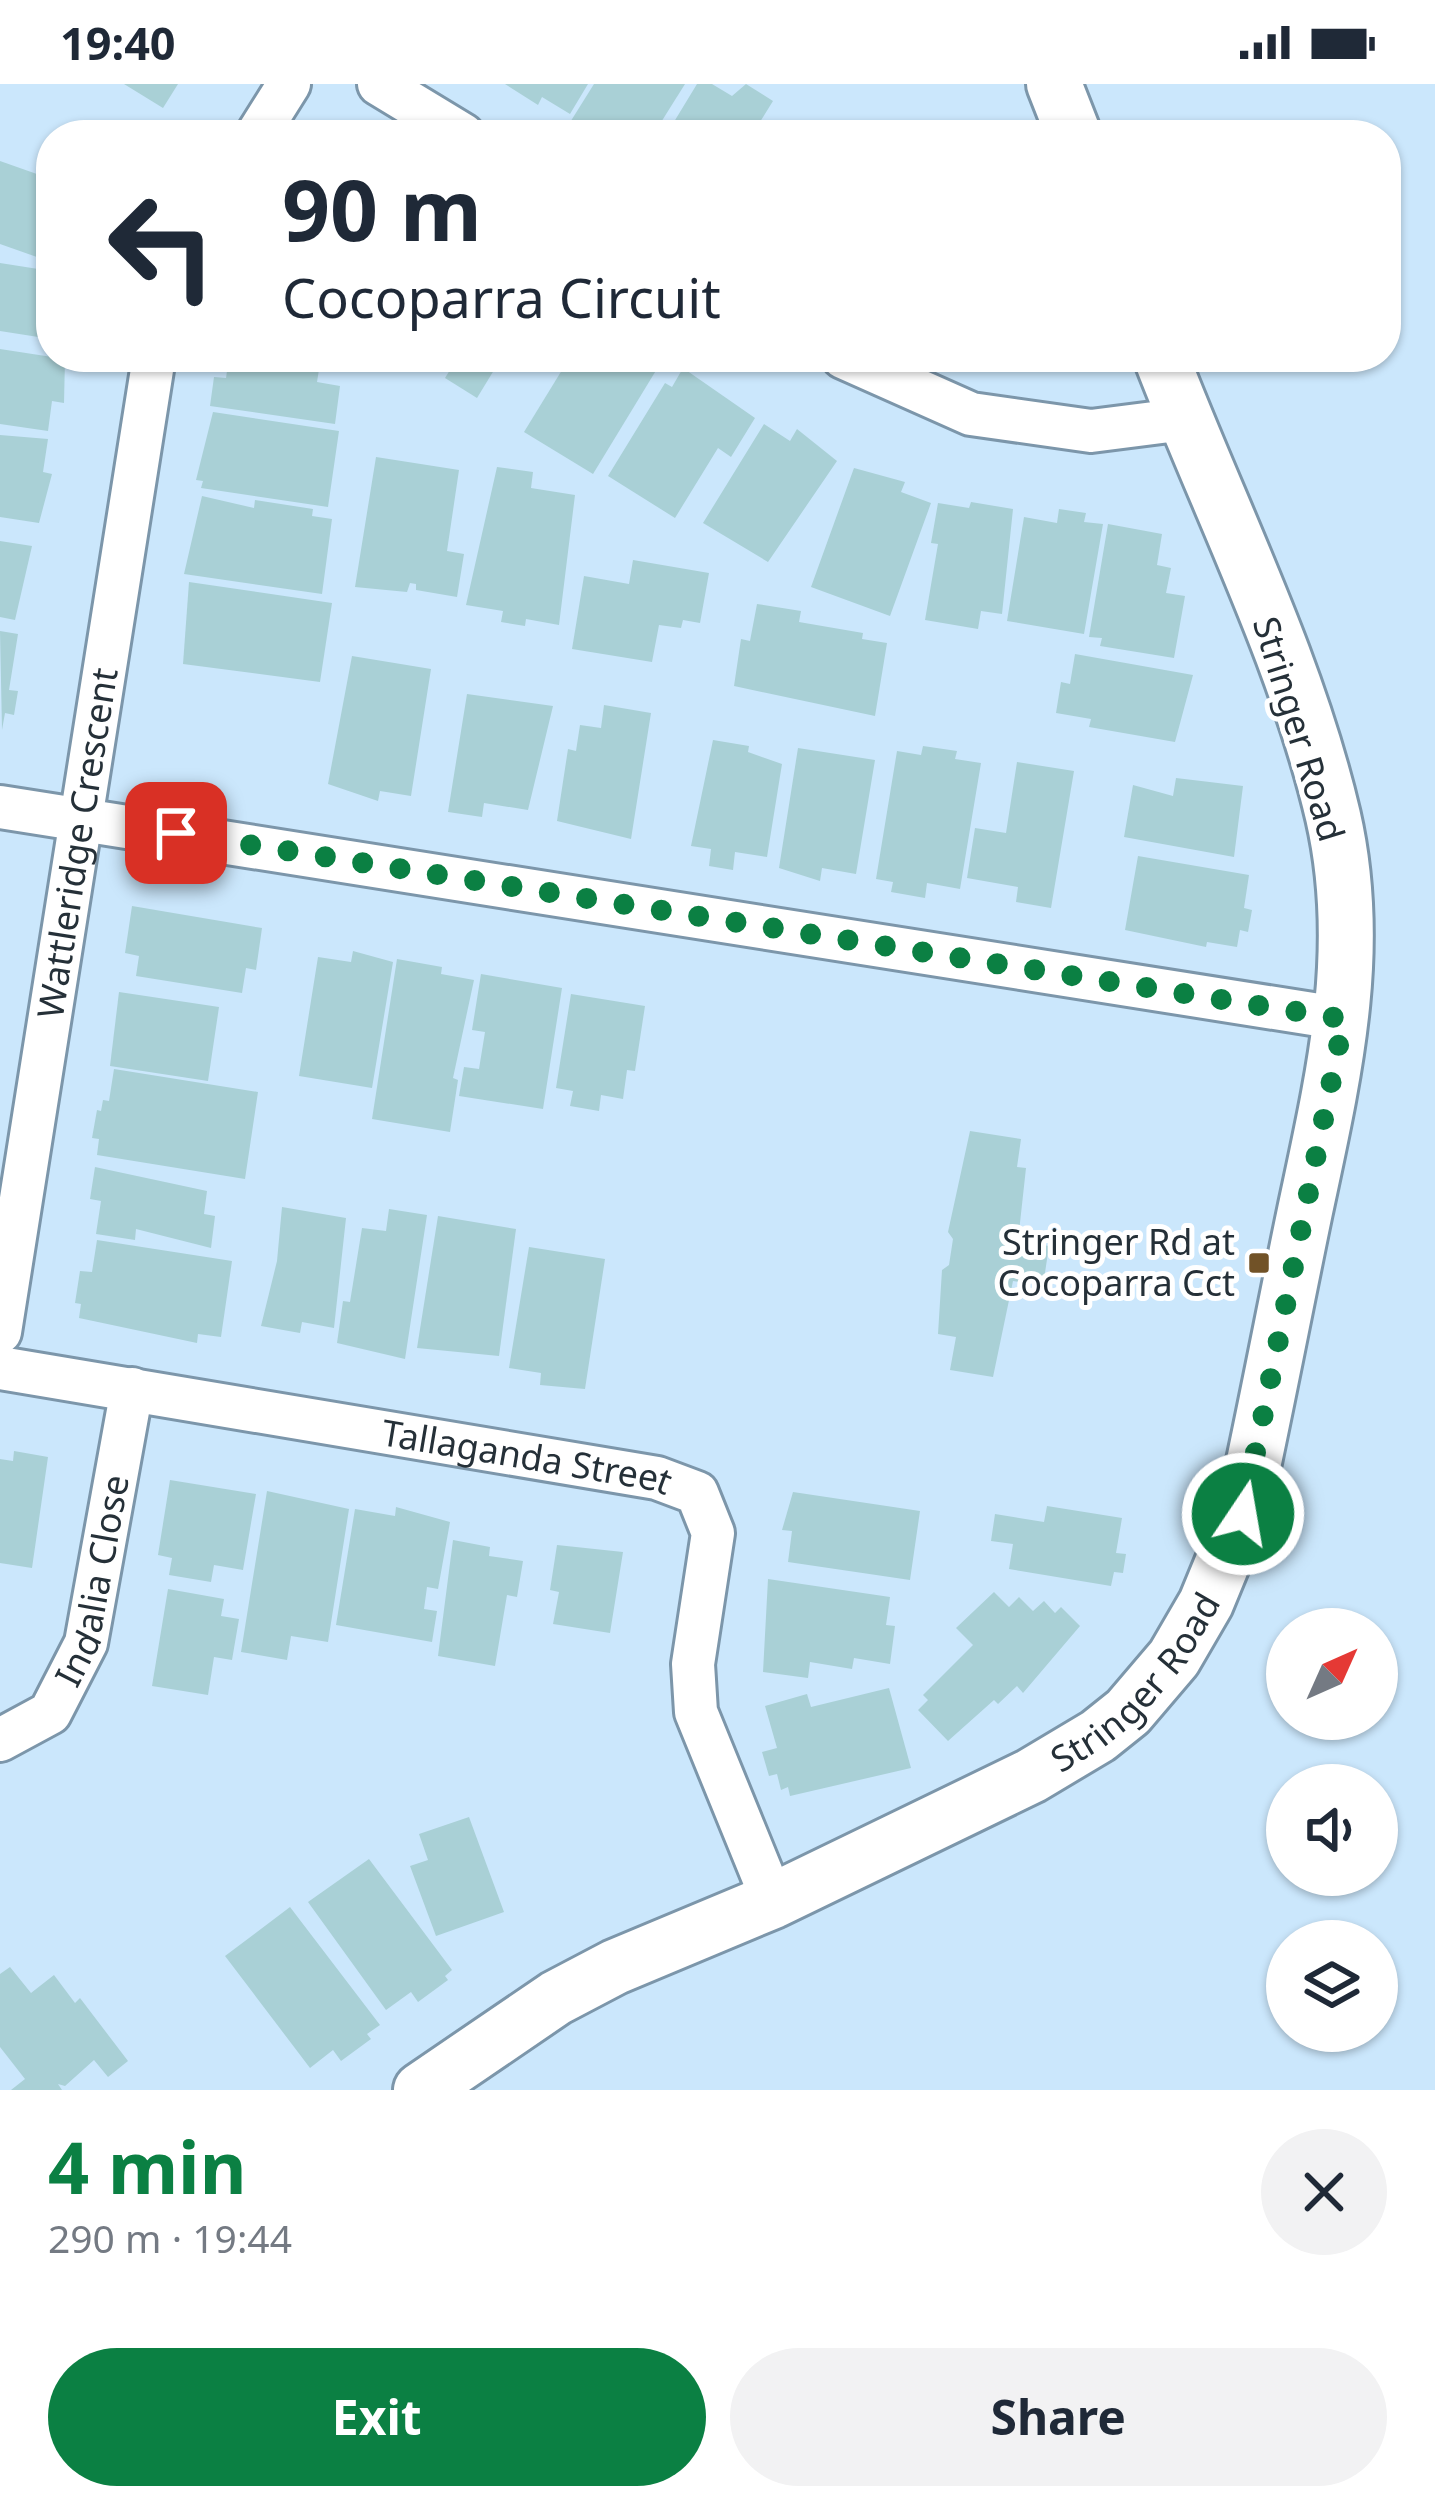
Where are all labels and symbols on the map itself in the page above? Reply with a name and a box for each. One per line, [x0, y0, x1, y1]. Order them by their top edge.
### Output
street label: Stringer Road [1242, 611, 1357, 847]
street label: Wattleridge Crescent [25, 664, 129, 1022]
pin [125, 782, 227, 884]
place label: Stringer Rd at Cocoparra Cct [997, 1217, 1235, 1307]
marker: Stringer Rd at Cocoparra Cct [1246, 1250, 1272, 1276]
street label: Tallaganda Street [378, 1407, 679, 1506]
position arrow [1180, 1451, 1306, 1577]
street label: Indalia Close [43, 1471, 140, 1695]
street label: Stringer Road [1041, 1583, 1231, 1783]
north arrow [1266, 1608, 1398, 1740]

